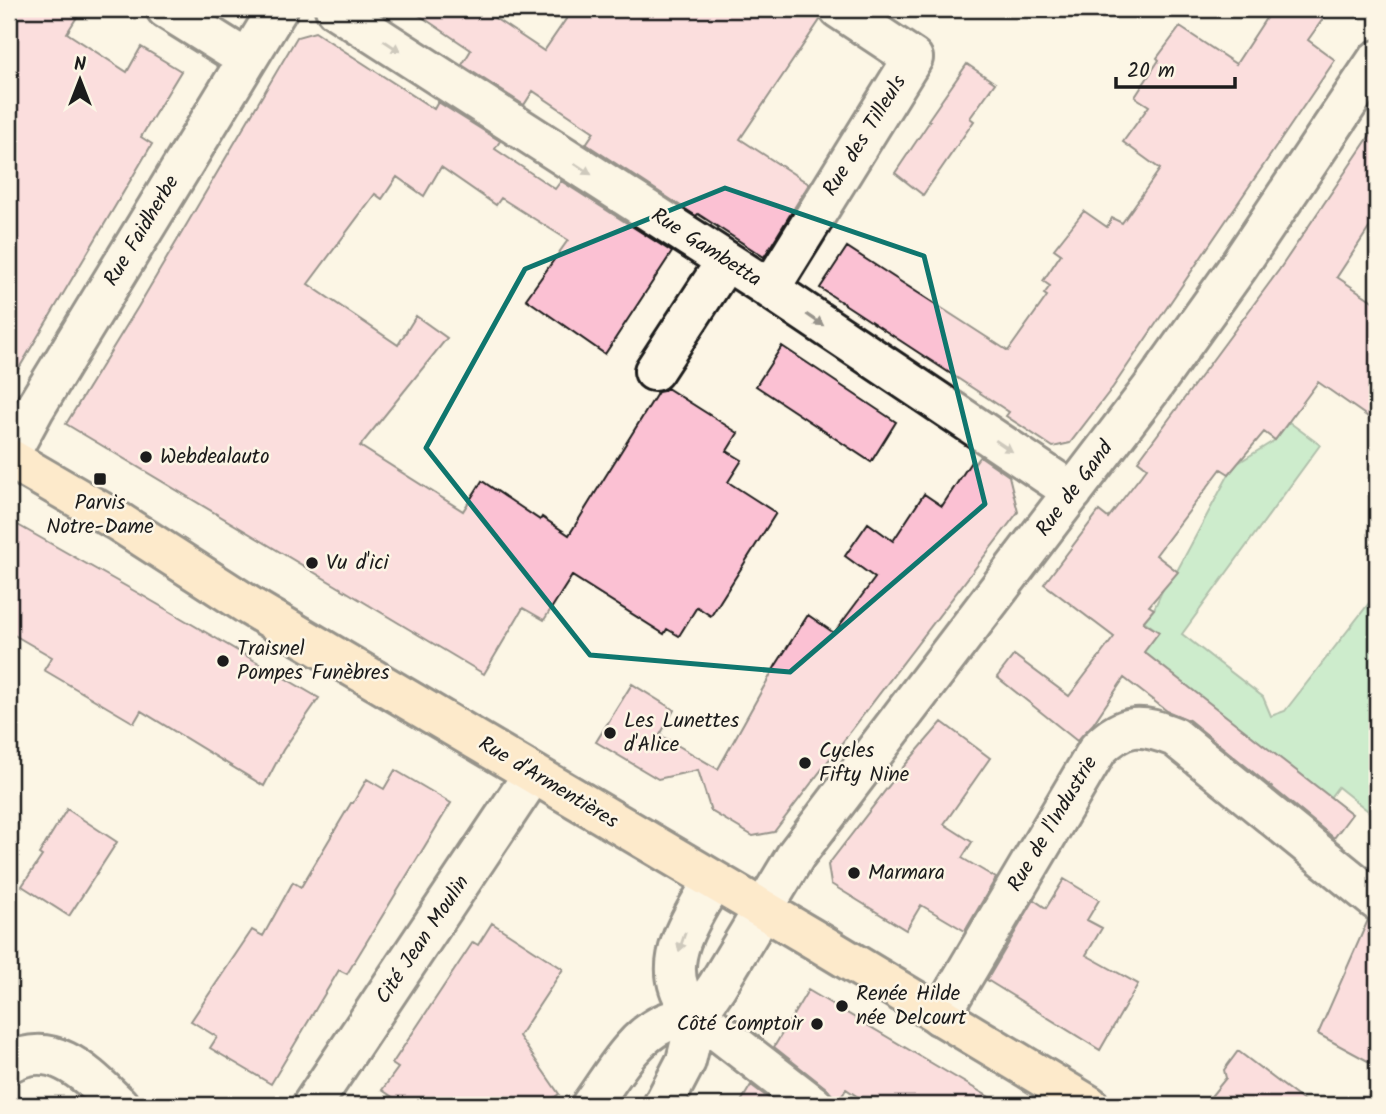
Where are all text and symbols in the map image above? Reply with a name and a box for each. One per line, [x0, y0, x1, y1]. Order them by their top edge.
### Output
one-way arrow [383, 39, 402, 52]
north arrow [46, 46, 116, 116]
scale bar [1116, 46, 1236, 90]
text: N [74, 50, 86, 80]
text: 20 m [1127, 55, 1175, 88]
street label: Rue des Tilleuls [815, 69, 916, 203]
one-way arrow [574, 162, 593, 175]
street label: Rue Faidherbe [96, 169, 189, 293]
street label: Rue Gambetta [644, 200, 768, 296]
one-way arrow [805, 313, 825, 326]
street label: Rue de Gand [1028, 434, 1122, 544]
one-way arrow [995, 439, 1014, 452]
place label: Webdealauto [160, 441, 269, 474]
marker: Webdealauto [138, 449, 154, 465]
marker: Parvis Notre-Dame [92, 471, 108, 487]
place label: Parvis Notre-Dame [46, 487, 154, 544]
place label: Vu d'ici [326, 547, 390, 580]
marker: Vu d'ici [304, 555, 320, 571]
place label: Traisnel Pompes Funèbres [237, 633, 389, 690]
marker: Traisnel Pompes Funèbres [215, 653, 231, 669]
place label: Les Lunettes d'Alice [624, 705, 739, 762]
marker: Les Lunettes d'Alice [602, 725, 618, 741]
street label: Rue d'Armentières [472, 728, 624, 838]
place label: Cycles Fifty Nine [819, 735, 910, 792]
street label: Rue de l'Industrie [999, 749, 1107, 898]
marker: Cycles Fifty Nine [797, 755, 813, 771]
place label: Marmara [868, 857, 945, 890]
marker: Marmara [846, 865, 862, 881]
street label: Cité Jean Moulin [367, 869, 479, 1011]
one-way arrow [676, 931, 687, 952]
place label: Renée Hilde née Delcourt [856, 978, 967, 1035]
marker: Renée Hilde née Delcourt [834, 998, 850, 1014]
place label: Côté Comptoir [677, 1008, 804, 1041]
marker: Côté Comptoir [809, 1016, 825, 1032]

